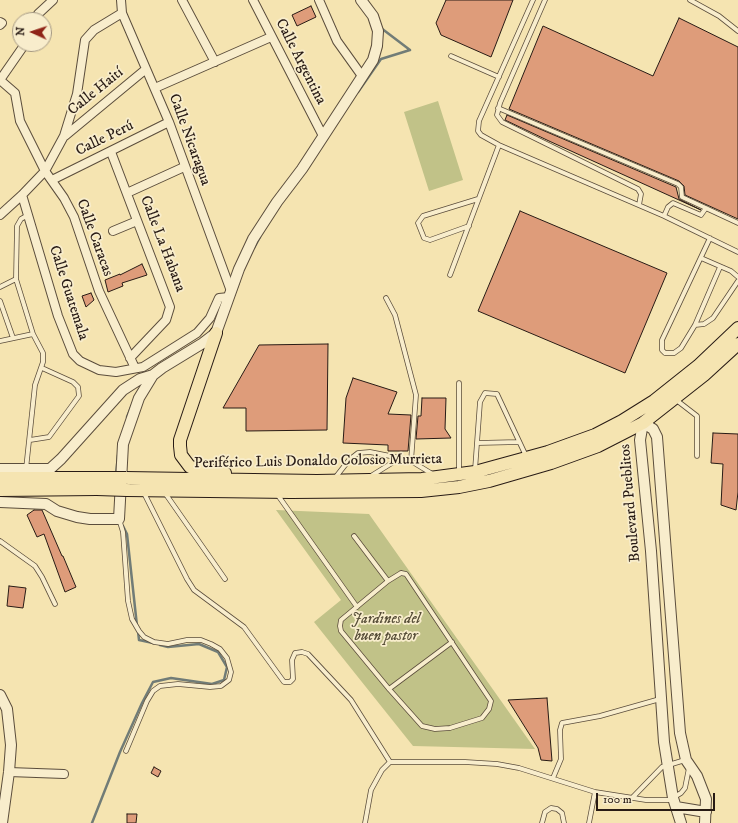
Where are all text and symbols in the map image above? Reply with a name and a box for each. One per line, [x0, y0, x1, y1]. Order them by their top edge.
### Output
north arrow [12, 12, 52, 52]
street label: Calle Argentina [271, 16, 329, 108]
text: N [14, 27, 28, 36]
street label: Calle Haití [65, 64, 127, 120]
street label: Calle Nicaragua [164, 92, 214, 188]
street label: Calle Perú [73, 117, 137, 161]
street label: Calle La Habana [135, 193, 189, 295]
street label: Calle Caracas [72, 197, 116, 279]
street label: Calle Guatemala [44, 243, 92, 343]
street label: Boulevard Pueblitos [617, 443, 645, 563]
street label: Periférico Luis Donaldo Colosio Murrieta [194, 451, 442, 473]
park label: Jardines del buen pastor [352, 611, 420, 646]
scale bar [598, 785, 717, 811]
text: 100 m [603, 792, 632, 807]

